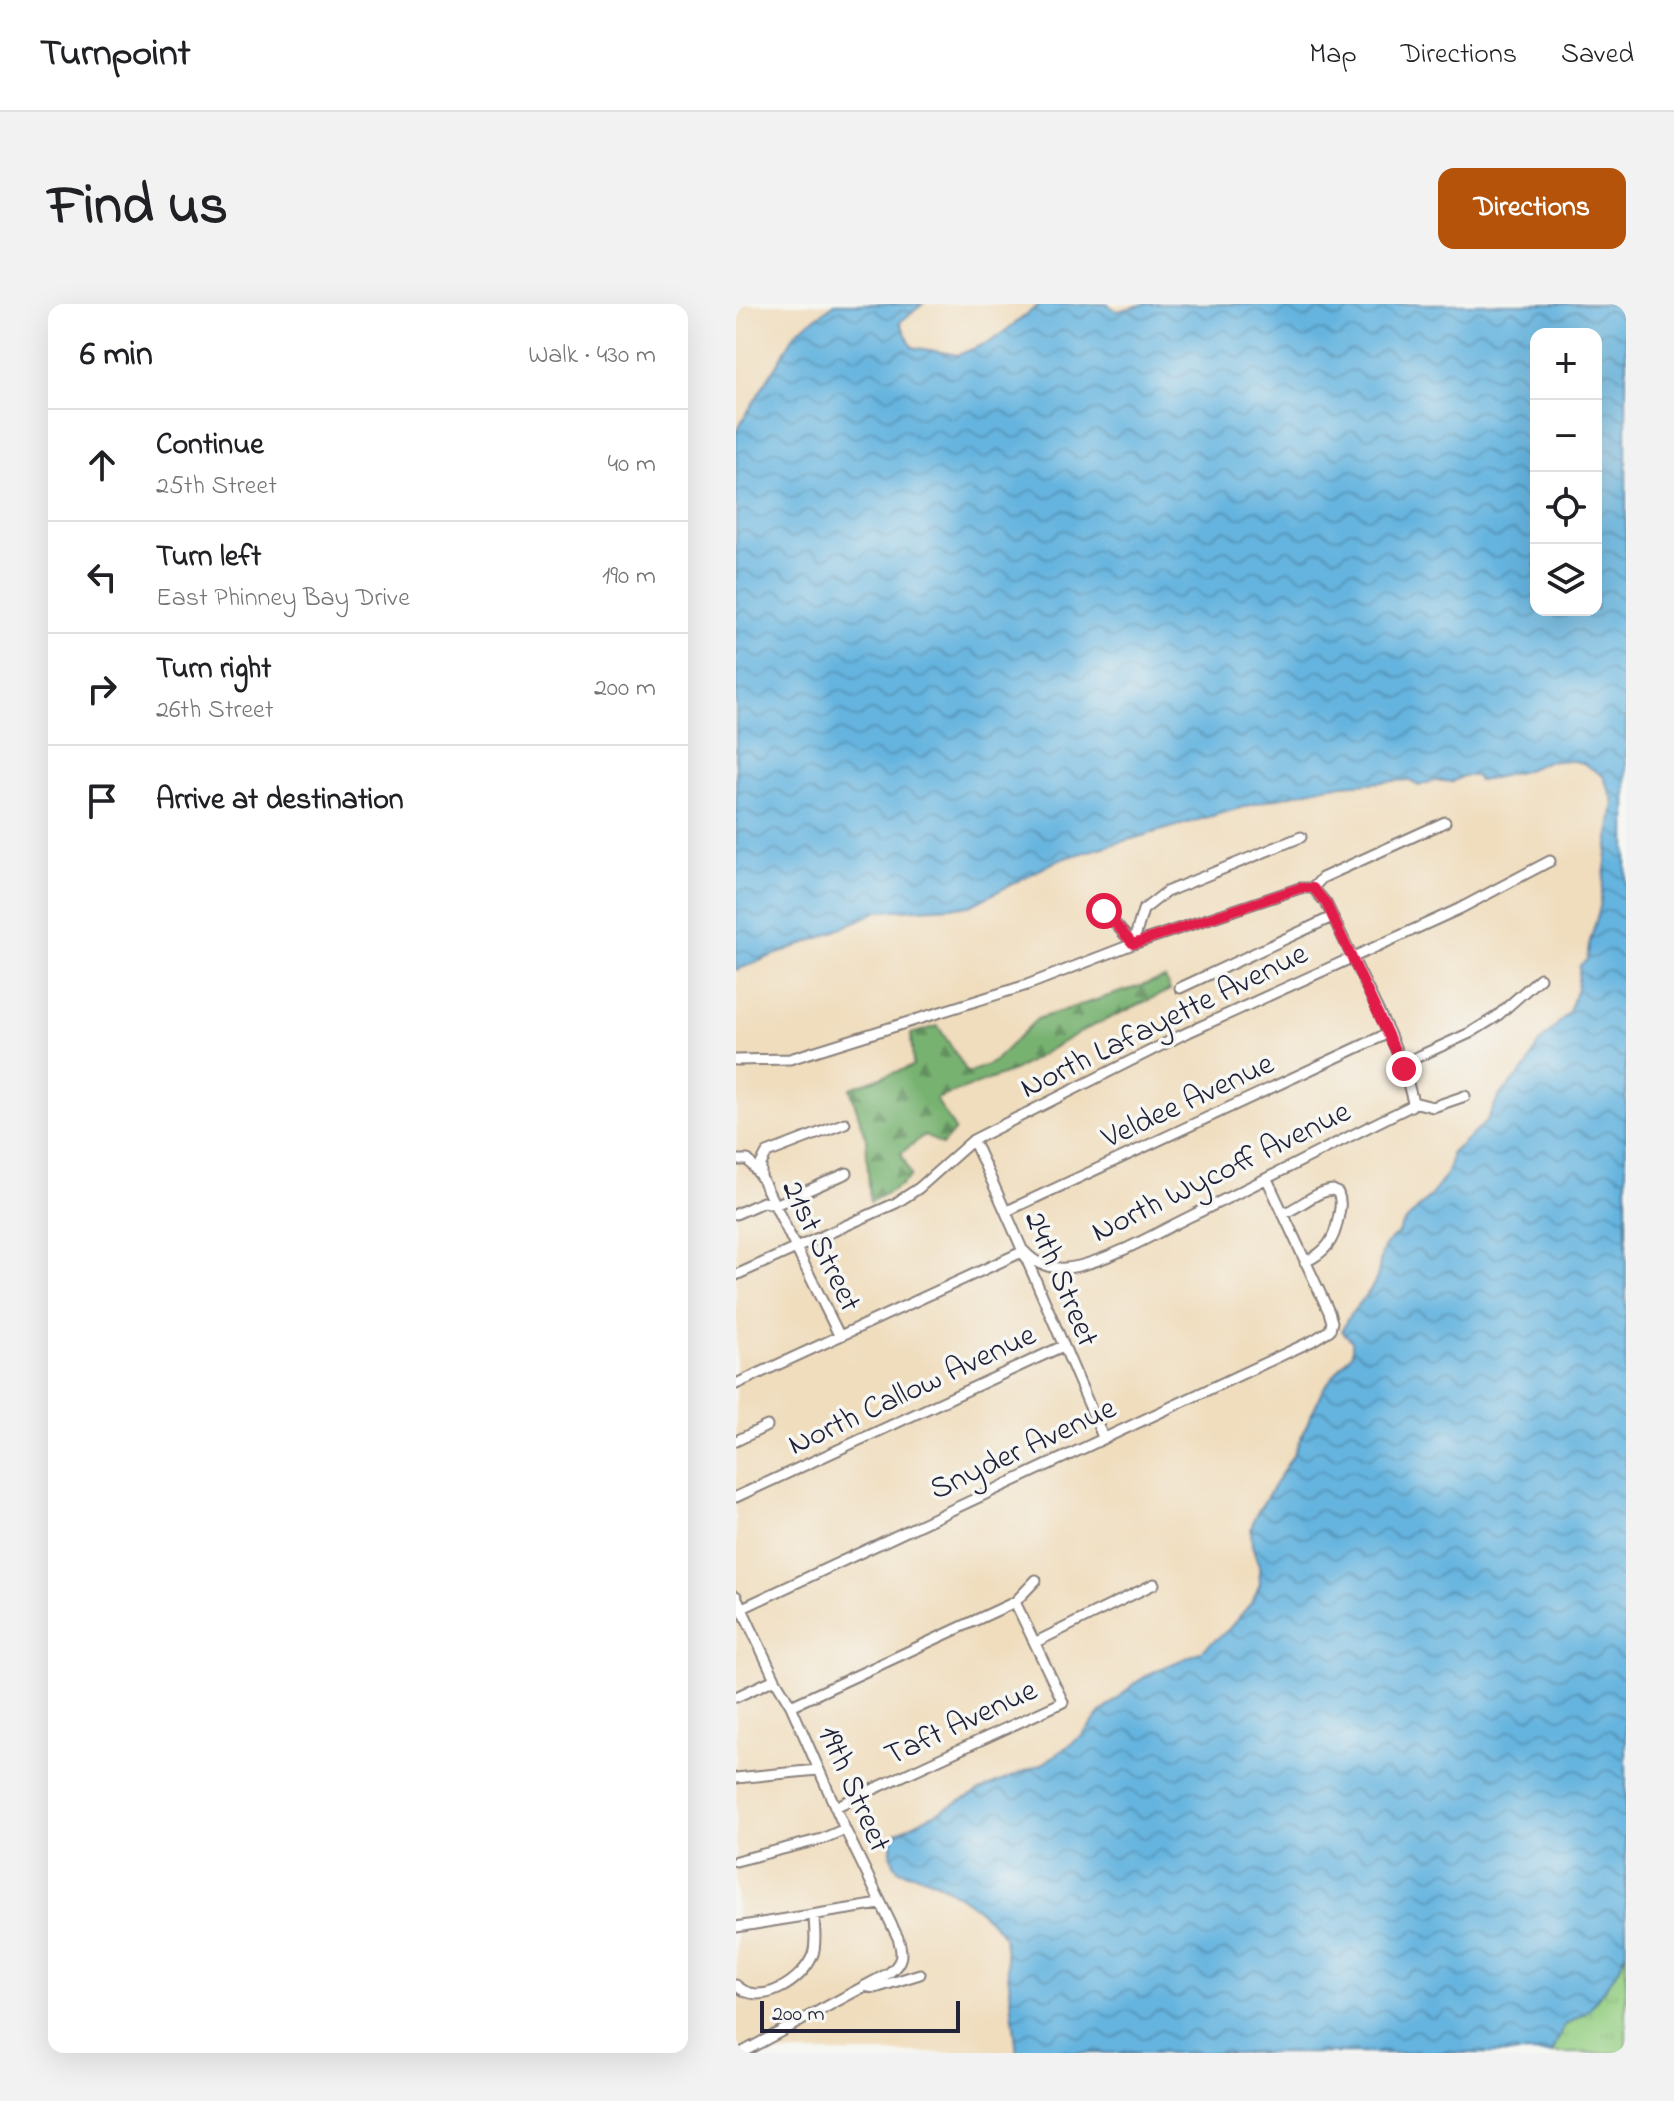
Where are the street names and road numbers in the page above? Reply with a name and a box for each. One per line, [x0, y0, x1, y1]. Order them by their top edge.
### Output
street label: North Lafayette Avenue [1013, 932, 1317, 1112]
street label: Veldee Avenue [1094, 1041, 1283, 1163]
street label: North Wycoff Avenue [1084, 1090, 1360, 1256]
street label: 21st Street [768, 1173, 872, 1321]
street label: 24th Street [1010, 1204, 1110, 1355]
street label: North Callow Avenue [781, 1313, 1045, 1469]
street label: Snyder Avenue [922, 1386, 1125, 1514]
street label: Taft Avenue [877, 1668, 1046, 1780]
street label: 19th Street [804, 1718, 902, 1861]

